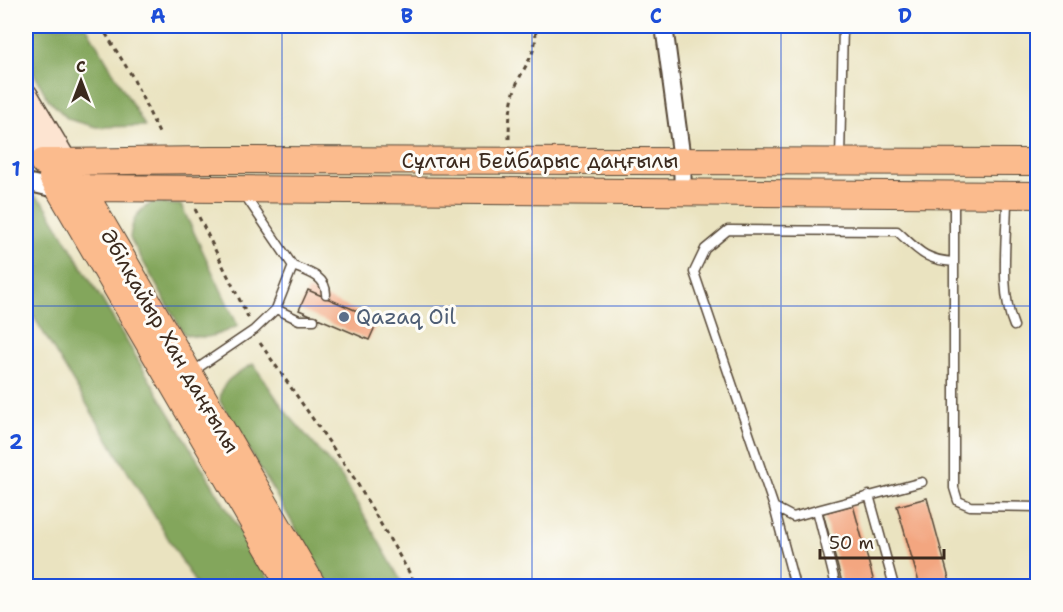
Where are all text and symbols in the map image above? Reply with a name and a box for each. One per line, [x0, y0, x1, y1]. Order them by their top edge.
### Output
text: A [150, 3, 166, 29]
text: B [401, 3, 413, 29]
text: C [650, 3, 662, 29]
text: D [898, 3, 912, 29]
north arrow [51, 51, 111, 111]
text: С [76, 56, 86, 77]
street label: Сұлтан Бейбарыс даңғылы [401, 147, 679, 175]
text: 1 [11, 156, 21, 182]
street label: Әбілқайыр Хан даңғылы [94, 224, 246, 458]
place label: Qazaq Oil [356, 303, 457, 331]
marker: Qazaq Oil [337, 310, 351, 324]
text: 2 [9, 429, 23, 455]
scale bar [820, 522, 944, 560]
text: 50 m [829, 531, 874, 555]

